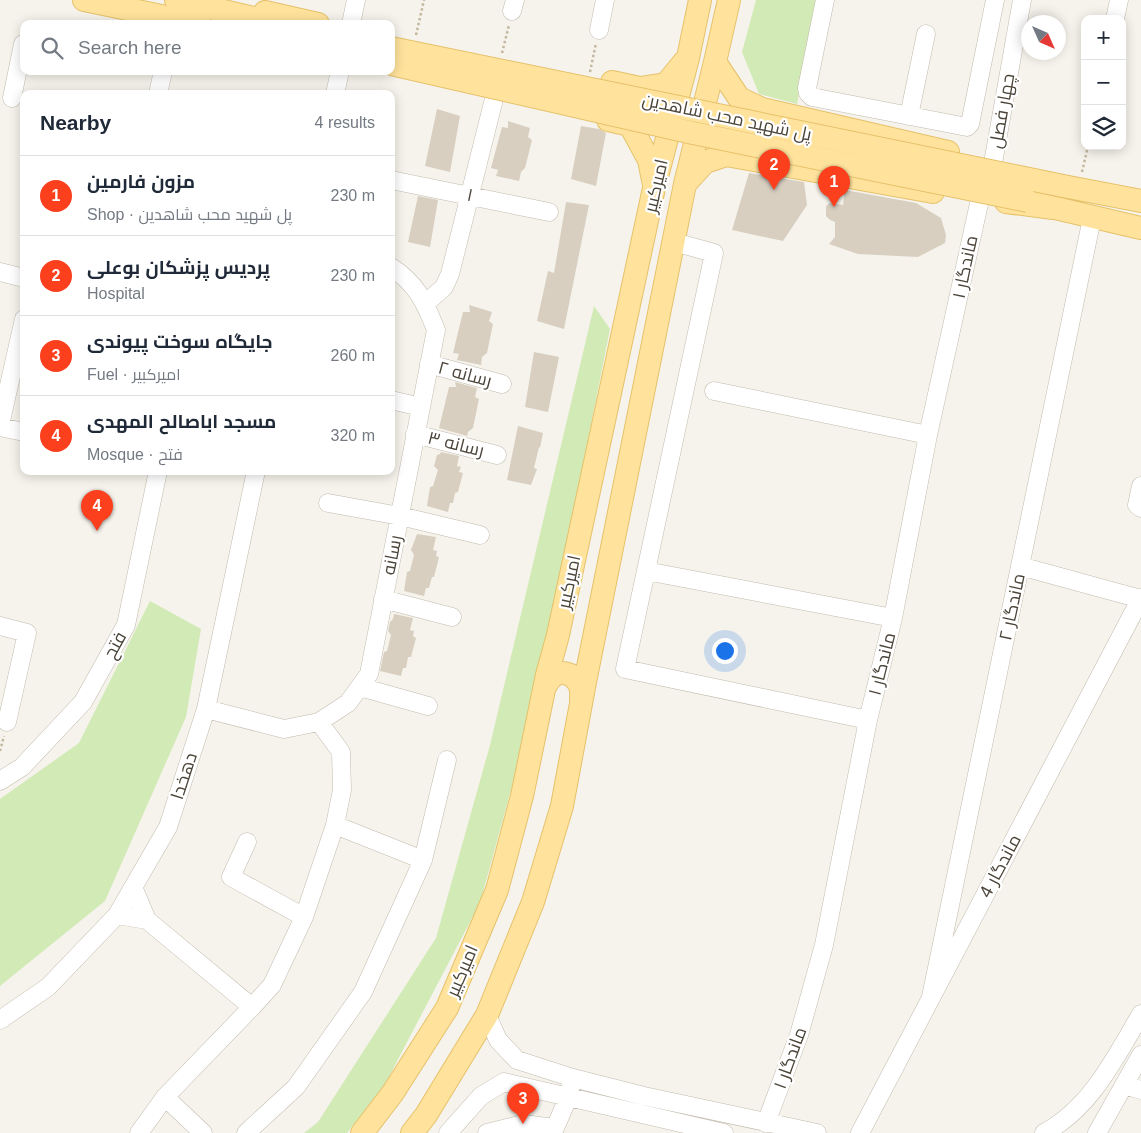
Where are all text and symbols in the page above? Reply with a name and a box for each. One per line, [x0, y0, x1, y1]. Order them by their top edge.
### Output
north arrow [1021, 15, 1066, 60]
map controls [1081, 15, 1126, 150]
button: + [1081, 15, 1126, 60]
search box [20, 20, 395, 75]
icon: search [38, 34, 66, 62]
text: Search here [78, 37, 182, 58]
button: − [1081, 60, 1126, 105]
street label: چهار فصل [986, 72, 1020, 150]
street label: پل شهید محب شاهدین [640, 89, 814, 147]
button: layers [1081, 105, 1126, 150]
text: Nearby [40, 111, 111, 134]
text: 4 results [315, 114, 375, 131]
pin: 2 [758, 149, 790, 190]
street label: امیرکبیر [640, 157, 673, 216]
pin: 1 [818, 166, 850, 207]
text: مزون فارمین [87, 171, 195, 192]
street label: ۱ [465, 185, 475, 205]
text: 1 [52, 187, 60, 204]
text: 230 m [331, 187, 375, 204]
text: Shop · پل شهید محب شاهدین [87, 206, 292, 223]
street label: ماندگار ۱ [949, 234, 982, 301]
text: پردیس پزشکان بوعلی [87, 257, 270, 278]
text: 2 [52, 267, 60, 284]
text: 230 m [331, 267, 375, 284]
text: Hospital [87, 285, 145, 302]
text: جایگاه سوخت پیوندی [87, 331, 273, 352]
text: 3 [52, 347, 60, 364]
text: 260 m [331, 347, 375, 364]
street label: رسانه ۲ [436, 357, 494, 392]
text: Fuel · امیرکبیر [87, 366, 181, 383]
text: مسجد اباصالح المهدی [87, 411, 276, 432]
text: 4 [52, 427, 60, 444]
text: 320 m [331, 427, 375, 444]
street label: رسانه ۳ [426, 427, 486, 462]
text: Mosque · فتح [87, 446, 183, 463]
pin: 4 [81, 490, 113, 531]
street label: رسانه [378, 533, 407, 577]
street label: امیرکبیر [553, 553, 585, 612]
street label: ماندگار ۲ [995, 572, 1030, 643]
street label: فتح [100, 628, 132, 663]
street label: ماندگار ۱ [865, 631, 900, 698]
your location [712, 638, 738, 664]
street label: دهخدا [167, 750, 201, 802]
street label: ماندگار 4 [975, 831, 1026, 901]
street label: امیرکبیر [442, 942, 483, 1001]
street label: ماندگار ۱ [770, 1024, 811, 1092]
pin: 3 [507, 1083, 539, 1124]

